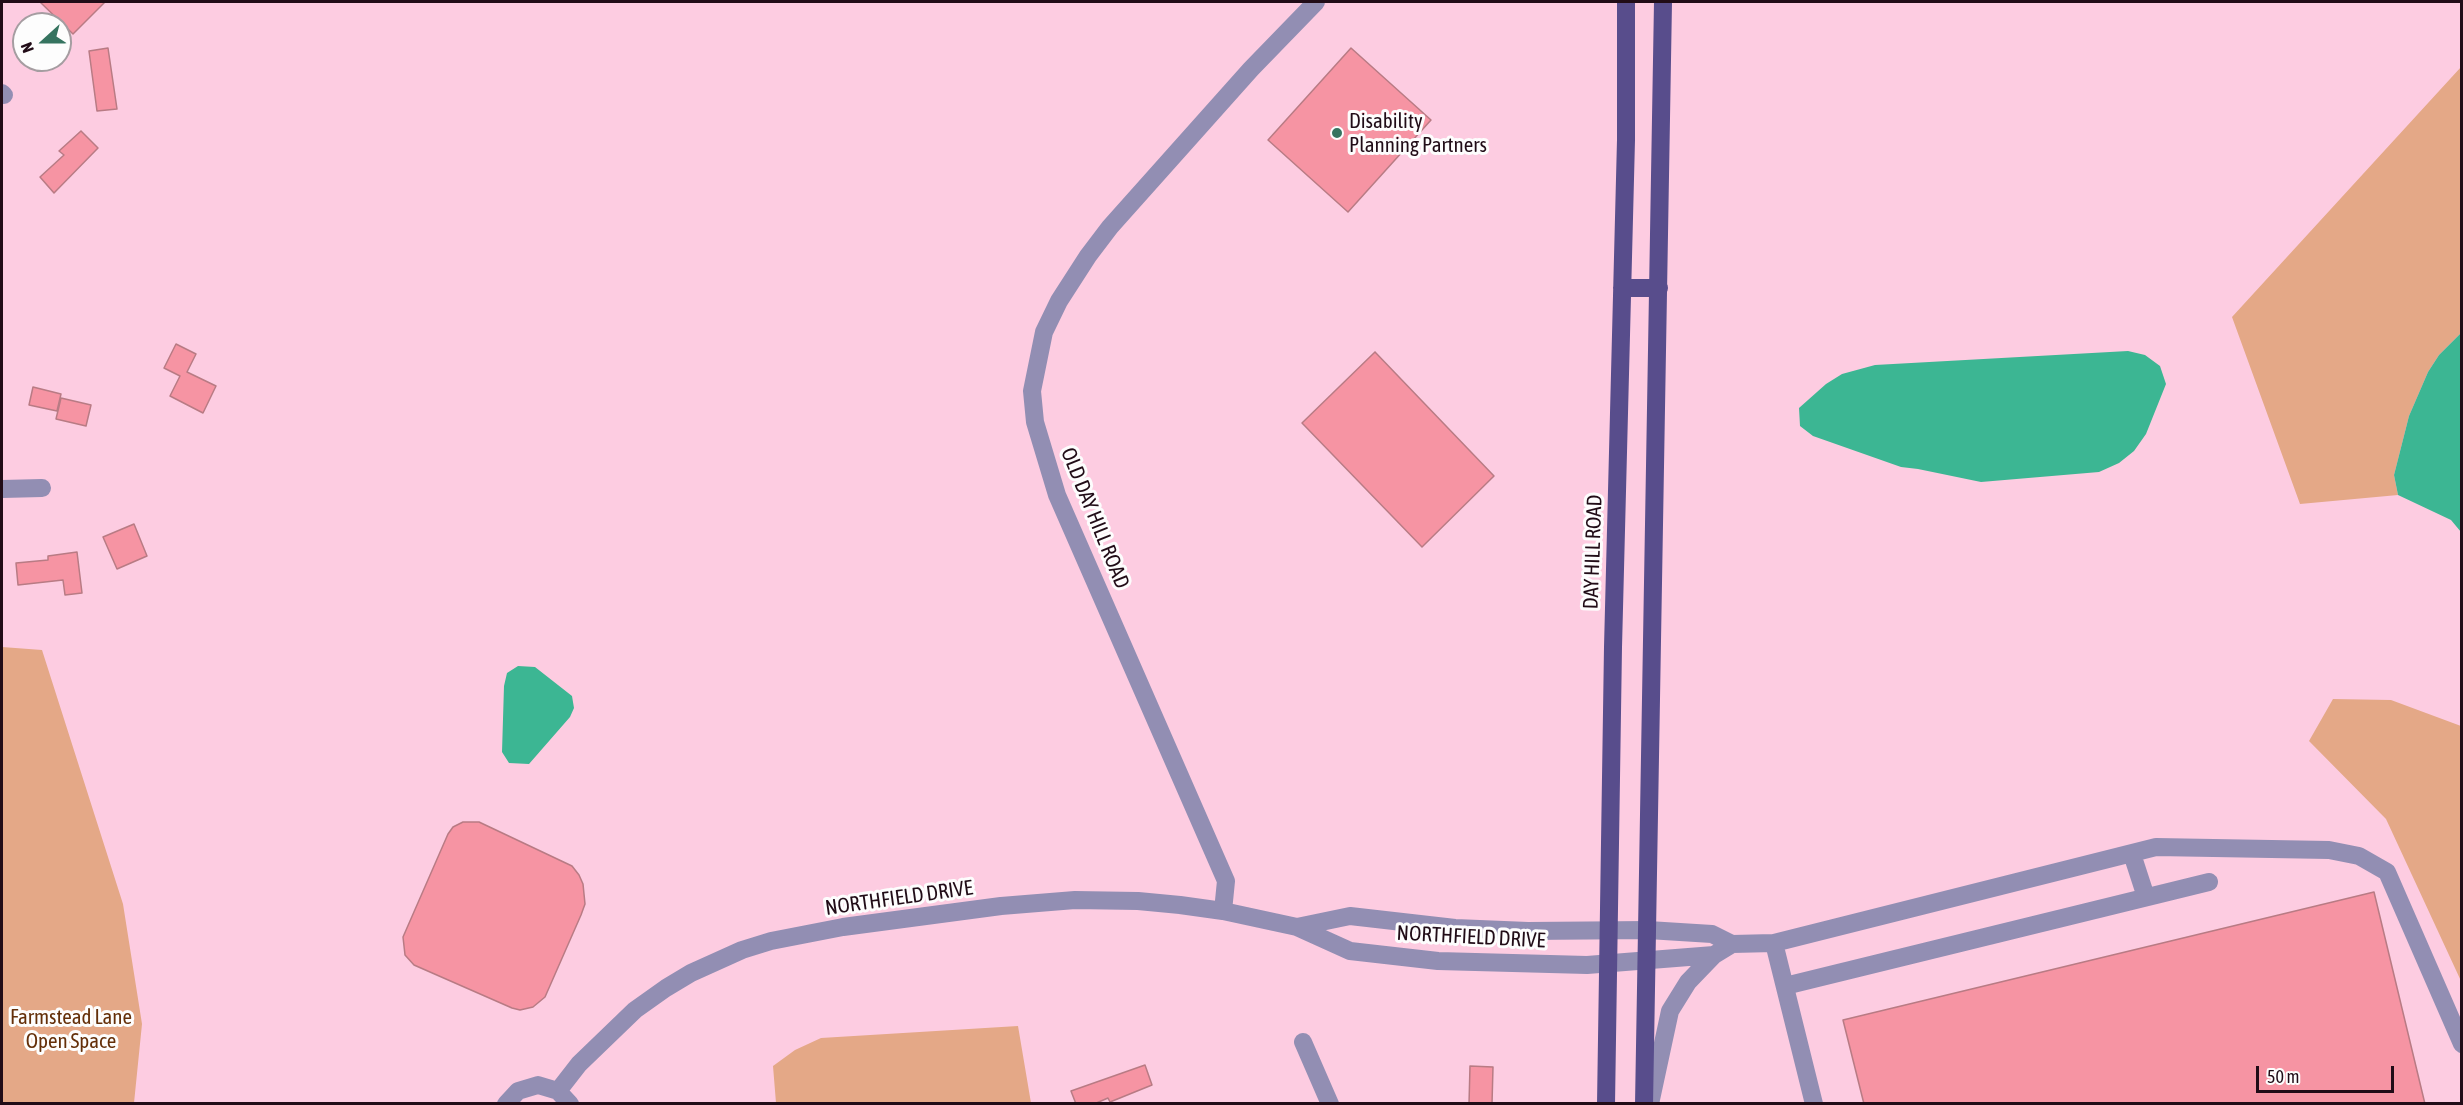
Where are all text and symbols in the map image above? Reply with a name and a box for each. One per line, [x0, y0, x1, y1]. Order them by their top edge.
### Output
north arrow [12, 12, 72, 72]
text: N [17, 40, 37, 55]
place label: Disability Planning Partners [1349, 108, 1487, 158]
marker: Disability Planning Partners [1330, 126, 1344, 140]
street label: OLD DAY HILL ROAD [1055, 444, 1135, 592]
street label: DAY HILL ROAD [1578, 494, 1608, 610]
street label: NORTHFIELD DRIVE [823, 875, 975, 921]
street label: NORTHFIELD DRIVE [1396, 921, 1546, 953]
park label: Farmstead Lane Open Space [10, 1004, 132, 1054]
scale bar [2259, 1054, 2397, 1092]
text: 50 m [2267, 1066, 2299, 1087]

